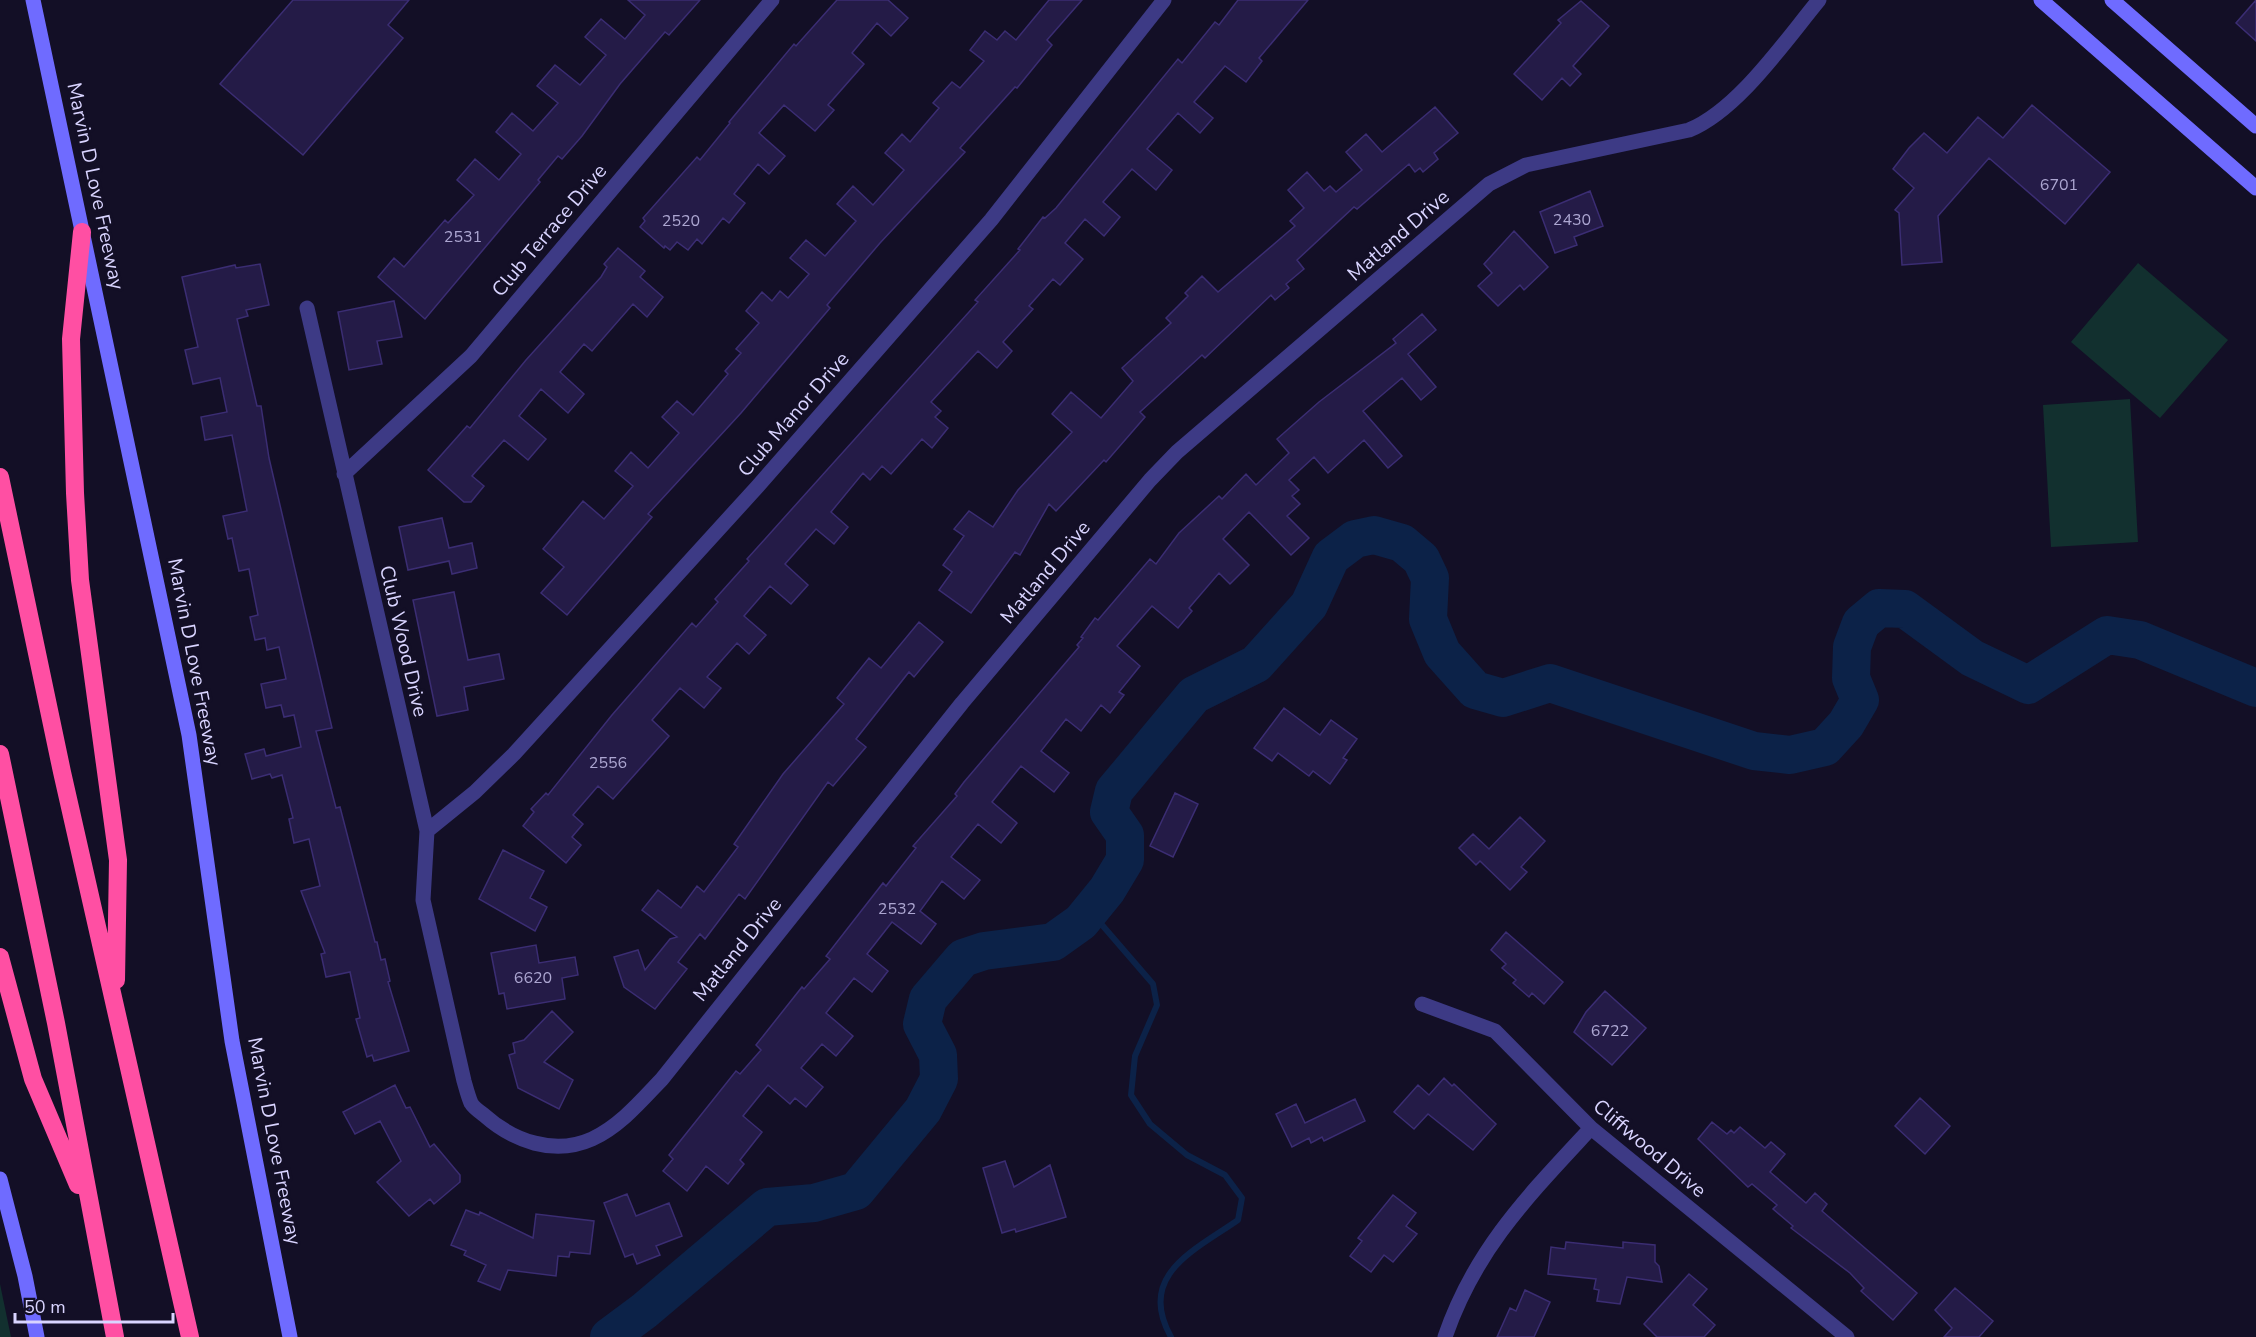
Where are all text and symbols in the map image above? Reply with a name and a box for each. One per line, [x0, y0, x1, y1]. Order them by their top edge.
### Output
street label: Marvin D Love Freeway [60, 80, 131, 293]
street label: Club Terrace Drive [486, 158, 613, 302]
house number: 6701 [2040, 174, 2078, 196]
street label: Matland Drive [1342, 184, 1455, 287]
house number: 2430 [1553, 209, 1591, 231]
house number: 2520 [662, 210, 700, 232]
house number: 2531 [444, 226, 482, 248]
street label: Club Manor Drive [732, 346, 855, 483]
street label: Matland Drive [994, 515, 1096, 630]
street label: Marvin D Love Freeway [161, 556, 228, 769]
street label: Club Wood Drive [373, 563, 434, 720]
house number: 2556 [589, 752, 627, 774]
street label: Matland Drive [687, 892, 788, 1007]
house number: 2532 [878, 898, 916, 920]
house number: 6620 [514, 967, 552, 989]
house number: 6722 [1591, 1020, 1629, 1042]
street label: Marvin D Love Freeway [241, 1035, 308, 1248]
street label: Cliffwood Drive [1587, 1093, 1712, 1204]
scale bar [15, 1286, 172, 1324]
text: 50 m [24, 1295, 66, 1319]

